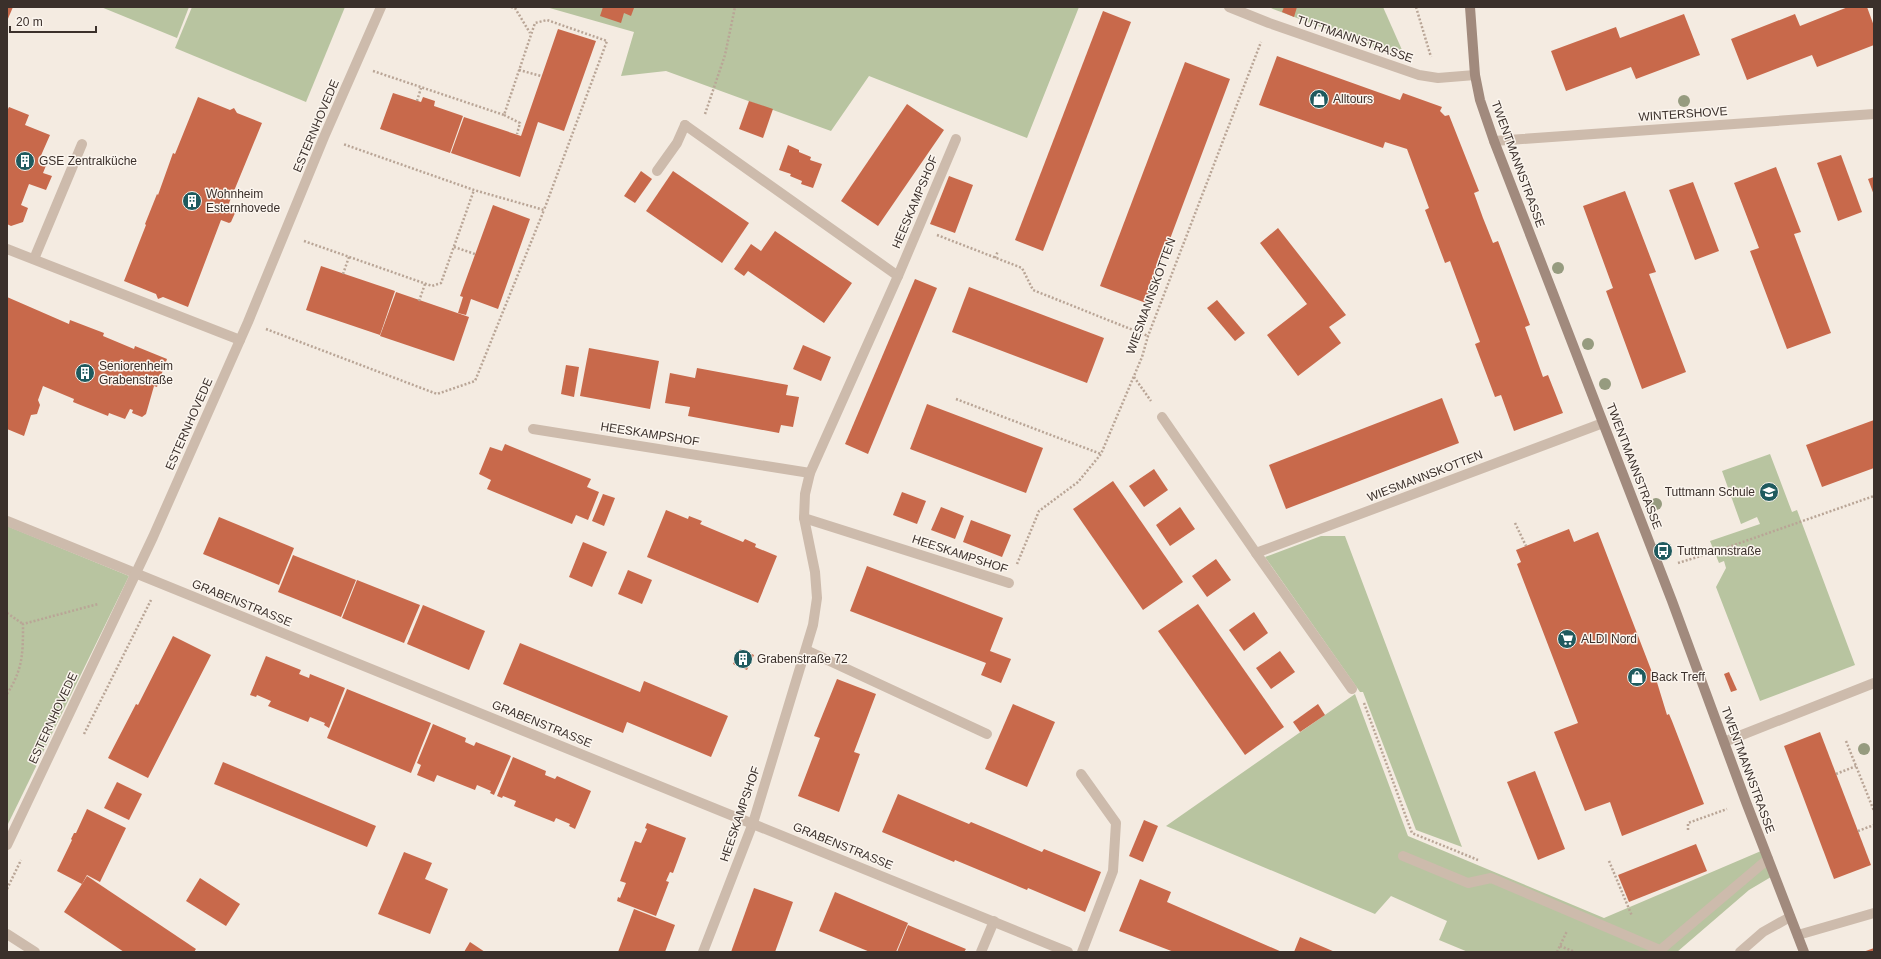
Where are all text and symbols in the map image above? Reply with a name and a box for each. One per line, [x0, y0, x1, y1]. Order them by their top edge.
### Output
scale bar [10, 8, 96, 34]
street label: TUTTMANNSTRASSE [1295, 13, 1415, 65]
text: 20 m [16, 15, 43, 29]
street label: ESTERNHOVEDE [290, 78, 342, 174]
shop icon: Alltours [1308, 88, 1330, 110]
place label: Alltours [1333, 92, 1373, 106]
street label: TWENTMANNSTRASSE [1489, 99, 1547, 229]
street label: WINTERSHOVE [1638, 104, 1728, 124]
building icon: GSE Zentralküche [14, 150, 36, 172]
street label: HEESKAMPSHOF [889, 153, 941, 251]
place label: GSE Zentralküche [39, 154, 137, 168]
place label: Wohnheim Esternhovede [206, 187, 280, 215]
building icon: Wohnheim Esternhovede [181, 190, 203, 212]
street label: WIESMANNSKOTTEN [1123, 236, 1179, 356]
place label: Seniorenheim Grabenstraße [99, 359, 173, 387]
building icon: Seniorenheim Grabenstraße [74, 362, 96, 384]
street label: ESTERNHOVEDE [162, 376, 216, 472]
street label: TWENTMANNSTRASSE [1603, 401, 1665, 531]
street label: HEESKAMPSHOF [600, 419, 700, 449]
street label: WIESMANNSKOTTEN [1365, 447, 1485, 505]
school or university icon: Tuttmann Schule [1758, 481, 1780, 503]
place label: Tuttmann Schule [1665, 485, 1755, 499]
street label: HEESKAMPSHOF [910, 532, 1010, 576]
bus stop icon: Tuttmannstraße [1652, 540, 1674, 562]
place label: Tuttmannstraße [1677, 544, 1762, 558]
street label: GRABENSTRASSE [190, 577, 294, 629]
supermarket icon: ALDI Nord [1556, 628, 1578, 650]
place label: ALDI Nord [1581, 632, 1637, 646]
building icon: Grabenstraße 72 [732, 648, 754, 670]
place label: Grabenstraße 72 [757, 652, 848, 666]
shop icon: Back Treff [1626, 666, 1648, 688]
street label: ESTERNHOVEDE [26, 670, 80, 766]
place label: Back Treff [1651, 670, 1705, 684]
street label: GRABENSTRASSE [490, 698, 594, 750]
street label: TWENTMANNSTRASSE [1719, 705, 1777, 835]
street label: HEESKAMPSHOF [717, 764, 763, 864]
street label: GRABENSTRASSE [791, 820, 895, 872]

